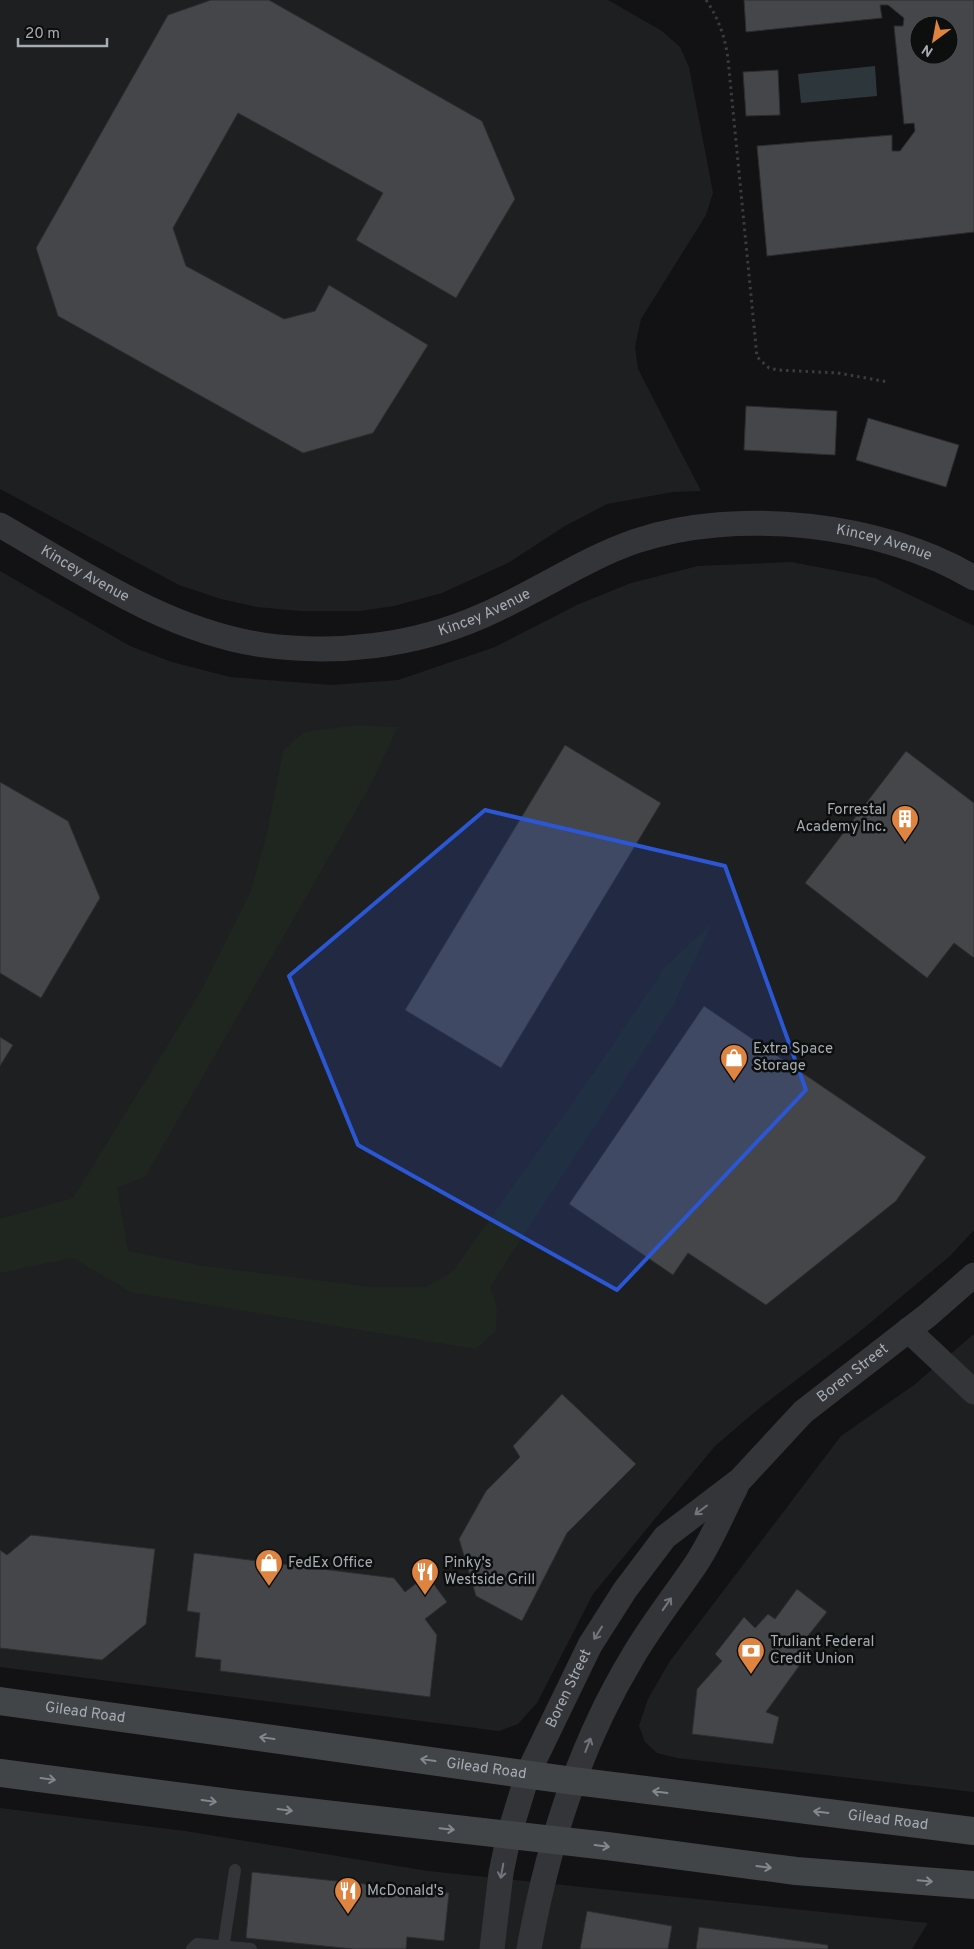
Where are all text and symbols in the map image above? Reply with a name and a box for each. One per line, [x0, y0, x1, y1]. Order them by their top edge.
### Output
scale bar [18, 15, 106, 47]
north arrow [909, 15, 959, 65]
text: 20 m [25, 25, 60, 44]
text: N [919, 40, 937, 60]
street label: Kincey Avenue [835, 521, 935, 565]
street label: Kincey Avenue [37, 541, 132, 607]
street label: Kincey Avenue [436, 584, 534, 641]
place label: Forrestal Academy Inc. [796, 801, 886, 837]
building icon: Forrestal Academy Inc. [890, 804, 920, 843]
place label: Extra Space Storage [753, 1040, 833, 1076]
shop icon: Extra Space Storage [719, 1043, 749, 1082]
street label: Boren Street [813, 1340, 892, 1407]
one-way arrow [695, 1504, 708, 1515]
shop icon: FedEx Office [254, 1548, 284, 1587]
place label: FedEx Office [288, 1554, 373, 1573]
place label: Pinky's Westside Grill [444, 1554, 535, 1590]
restaurant icon: Pinky's Westside Grill [410, 1557, 440, 1596]
one-way arrow [662, 1597, 672, 1611]
one-way arrow [592, 1626, 603, 1640]
place label: Truliant Federal Credit Union [770, 1633, 874, 1669]
bank icon: Truliant Federal Credit Union [736, 1636, 766, 1675]
street label: Boren Street [542, 1646, 596, 1731]
street label: Gilead Road [44, 1698, 127, 1728]
one-way arrow [259, 1733, 275, 1743]
one-way arrow [584, 1738, 593, 1753]
street label: Gilead Road [445, 1754, 528, 1784]
one-way arrow [420, 1755, 436, 1765]
one-way arrow [40, 1774, 56, 1784]
one-way arrow [653, 1787, 669, 1797]
one-way arrow [201, 1796, 217, 1806]
one-way arrow [277, 1805, 293, 1815]
street label: Gilead Road [847, 1806, 929, 1835]
one-way arrow [814, 1807, 830, 1817]
one-way arrow [438, 1824, 454, 1834]
one-way arrow [594, 1841, 610, 1851]
one-way arrow [496, 1862, 506, 1878]
one-way arrow [755, 1862, 771, 1872]
restaurant icon: McDonald's [333, 1876, 363, 1915]
one-way arrow [917, 1877, 933, 1886]
place label: McDonald's [367, 1882, 444, 1901]

